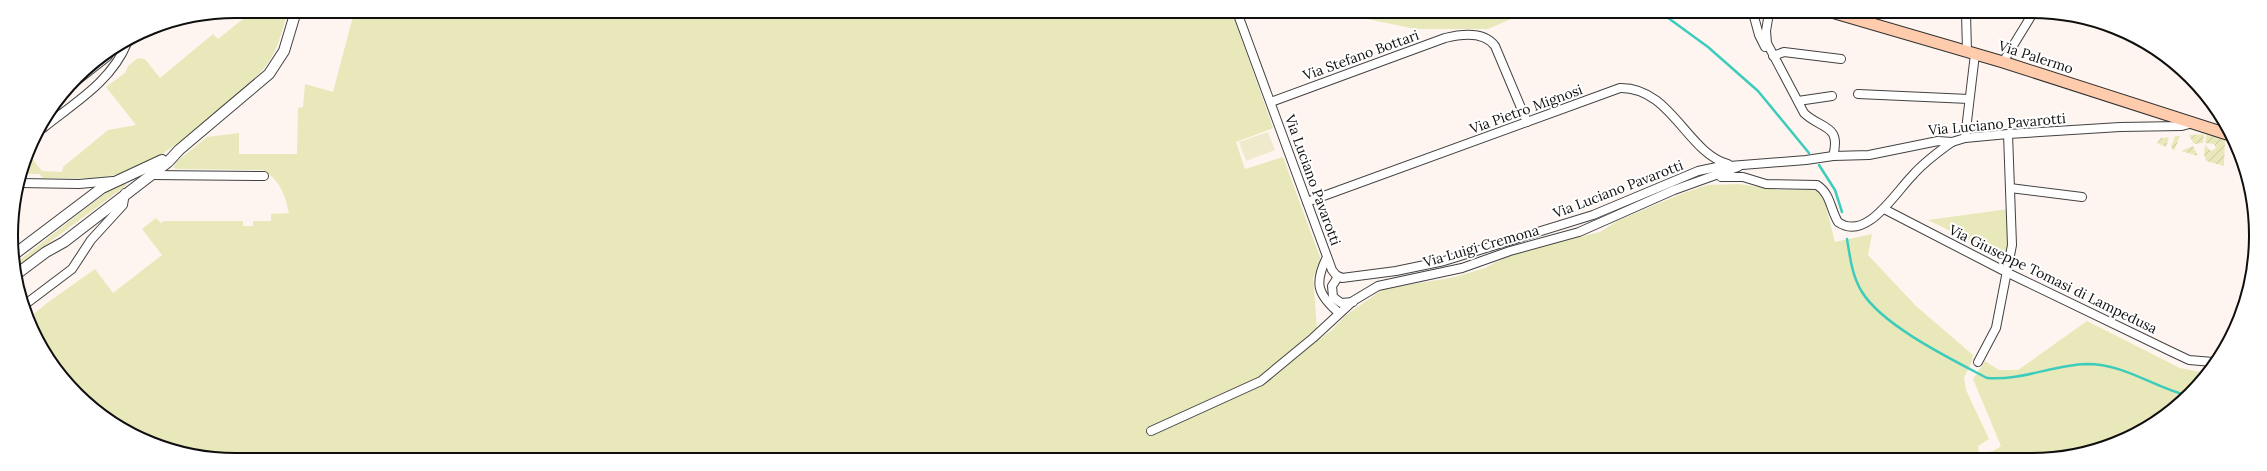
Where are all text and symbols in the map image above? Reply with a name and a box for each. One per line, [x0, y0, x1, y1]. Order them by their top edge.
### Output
street label: Via Stefano Bottari [1300, 26, 1421, 85]
street label: Via Palermo [1995, 36, 2076, 78]
street label: Via Pietro Mignosi [1466, 80, 1585, 138]
street label: Via Luciano Pavarotti [1927, 109, 2067, 139]
street label: Via Luciano Pavarotti [1281, 111, 1345, 248]
street label: Via Luciano Pavarotti [1549, 156, 1686, 222]
street label: Via Giuseppe Tomasi di Lampedusa [1945, 220, 2160, 337]
street label: Via Luigi Cremona [1420, 221, 1541, 271]

